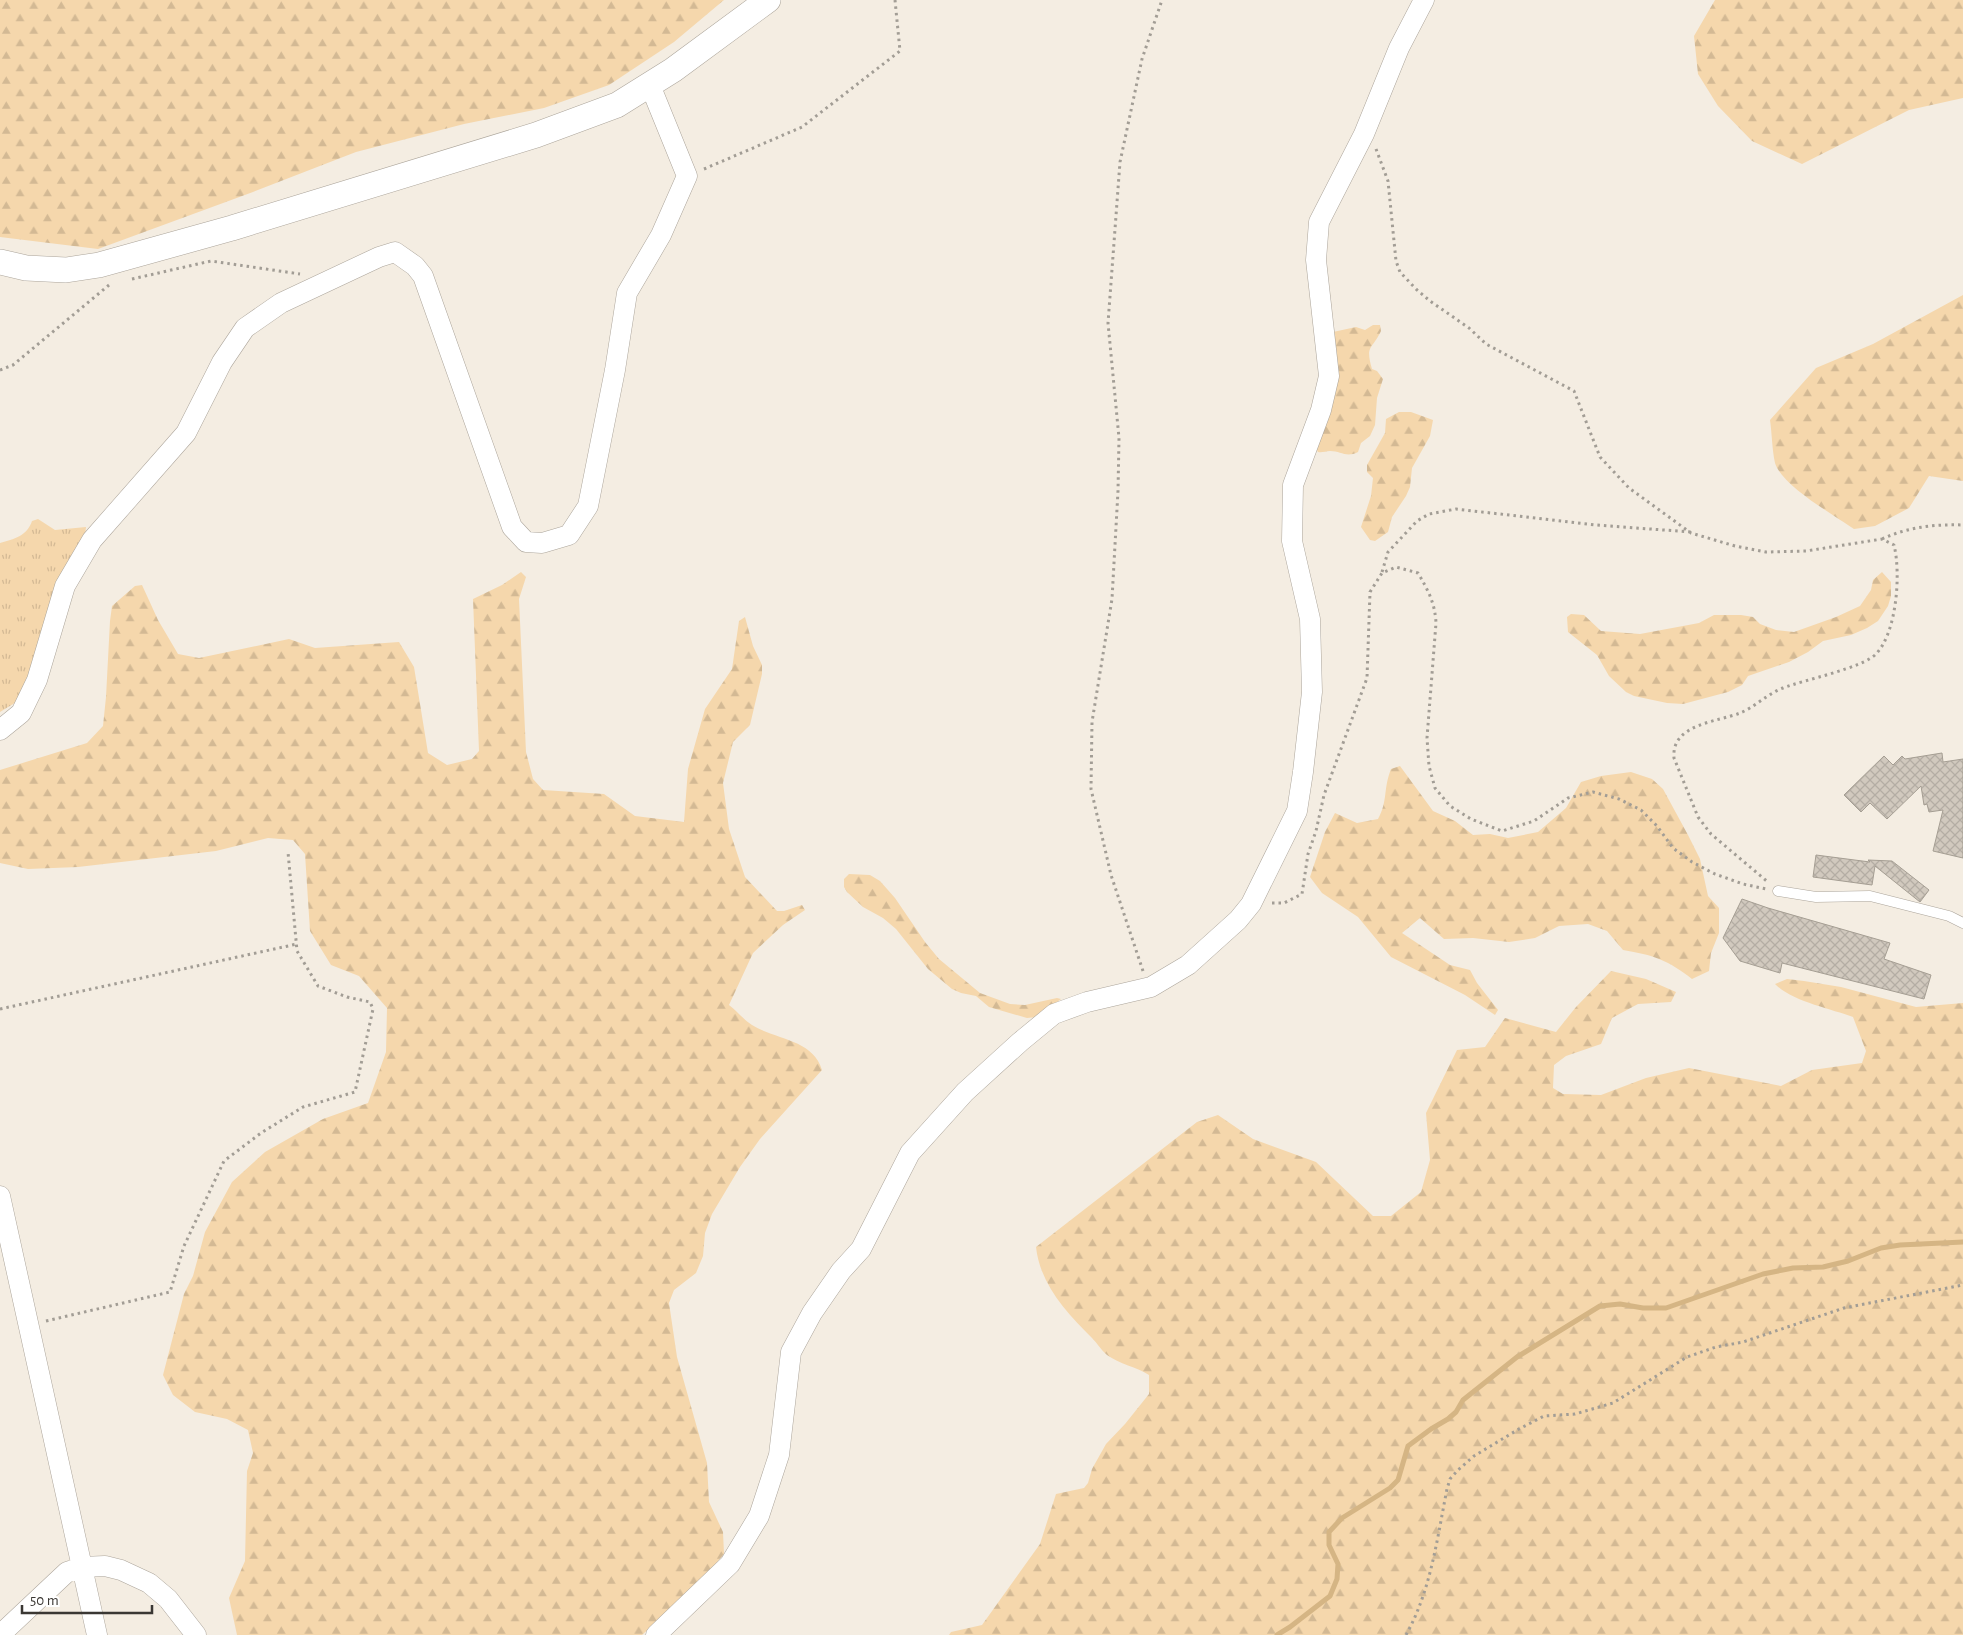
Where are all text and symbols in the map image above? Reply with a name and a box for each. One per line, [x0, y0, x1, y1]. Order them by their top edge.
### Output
scale bar [22, 1582, 152, 1614]
text: 50 m [30, 1593, 59, 1608]

